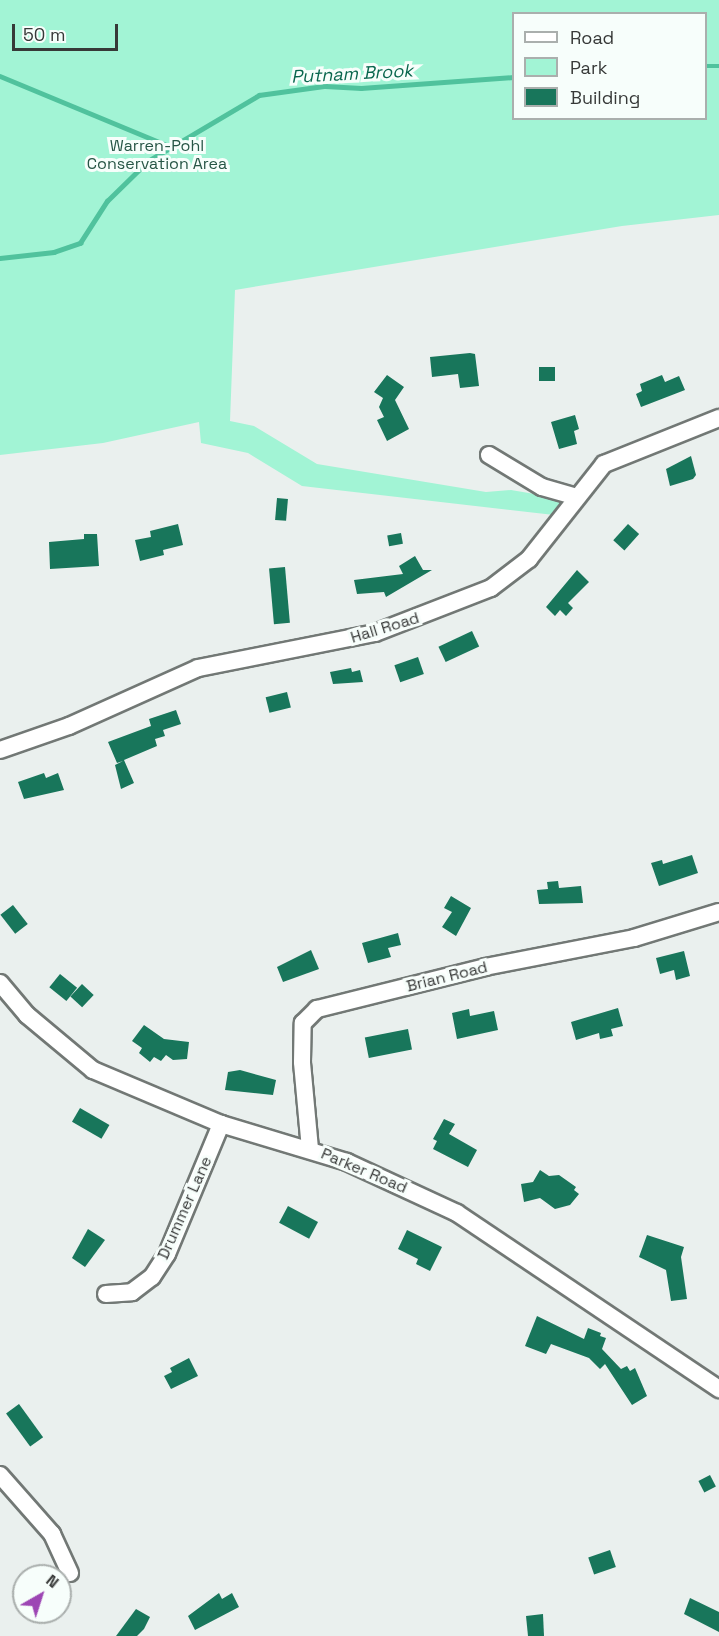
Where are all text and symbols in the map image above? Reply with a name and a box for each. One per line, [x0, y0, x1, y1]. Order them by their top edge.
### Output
scale bar [15, 12, 122, 50]
legend [512, 12, 707, 120]
text: 50 m [23, 23, 65, 46]
text: Road [570, 26, 614, 49]
text: Park [570, 56, 607, 79]
water label: Putnam Brook [291, 60, 413, 88]
text: Building [570, 86, 640, 109]
park label: Warren-Pohl Conservation Area [87, 136, 227, 174]
street label: Hall Road [348, 608, 422, 648]
street label: Brian Road [404, 958, 490, 996]
street label: Parker Road [318, 1144, 410, 1198]
street label: Drummer Lane [154, 1153, 216, 1263]
north arrow [12, 1564, 72, 1624]
text: N [42, 1570, 63, 1593]

